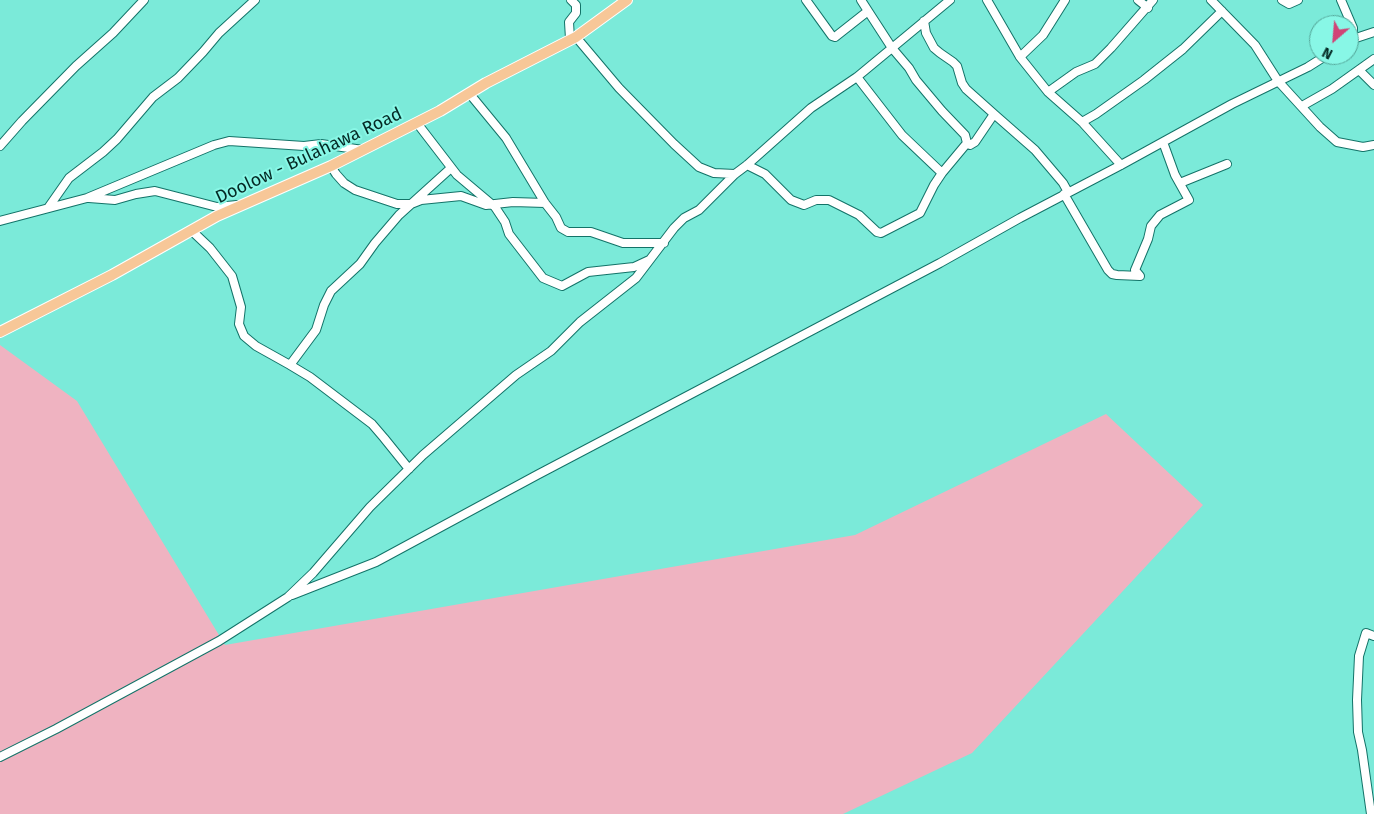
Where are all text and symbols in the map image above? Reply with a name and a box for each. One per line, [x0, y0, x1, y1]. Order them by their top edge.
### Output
north arrow [1309, 15, 1359, 65]
text: N [1319, 43, 1335, 63]
street label: Doolow - Bulahawa Road [212, 103, 406, 209]

